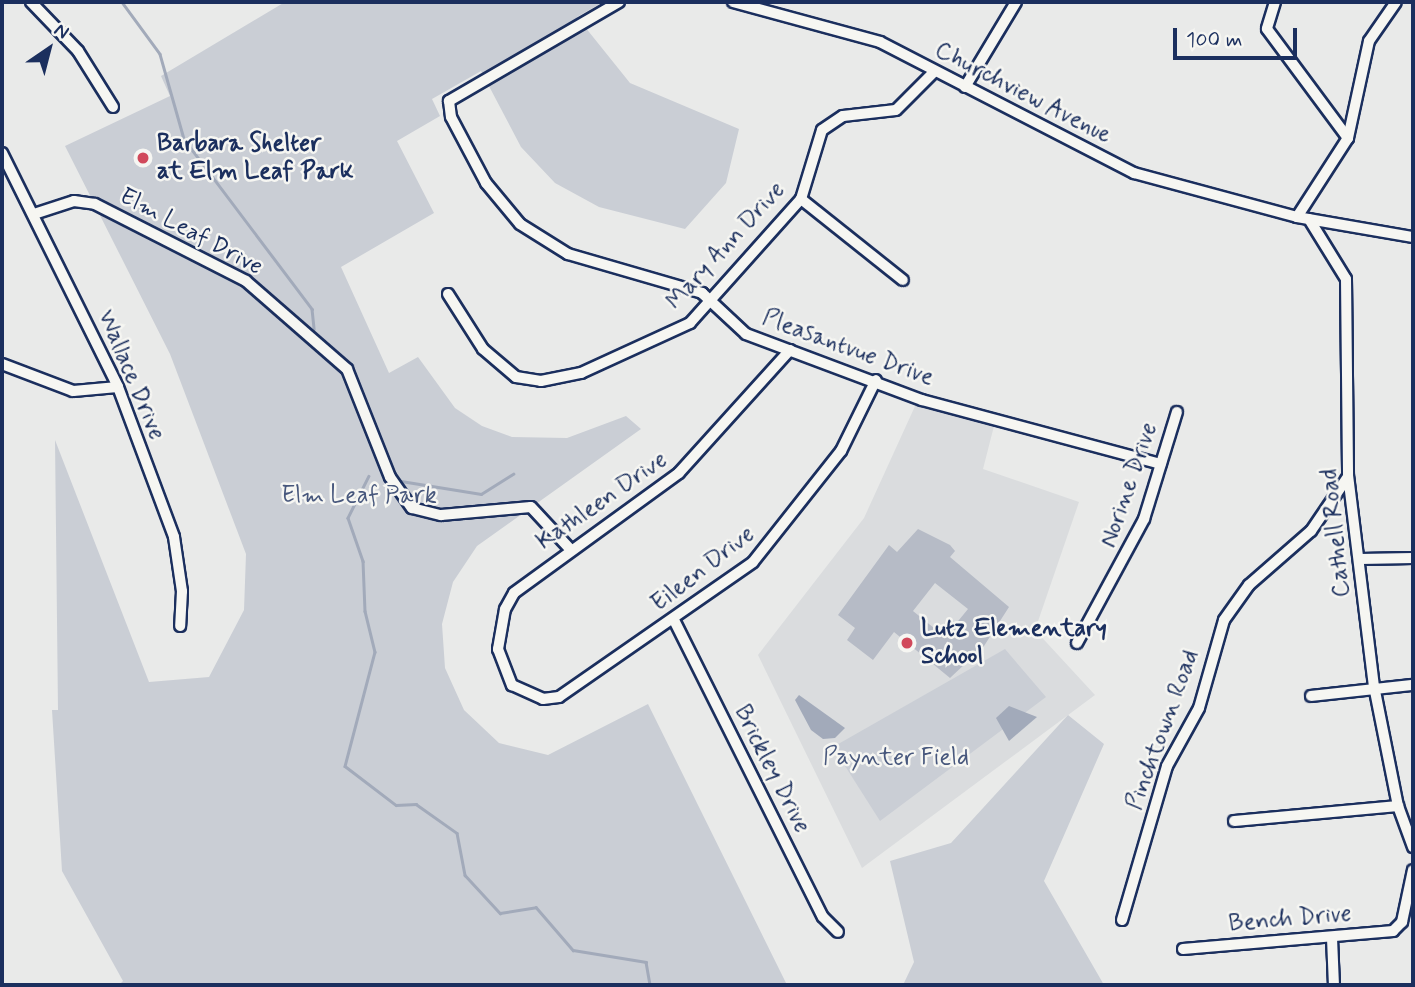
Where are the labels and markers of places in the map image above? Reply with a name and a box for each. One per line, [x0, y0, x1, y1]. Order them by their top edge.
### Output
place label: Barbara Shelter at Elm Leaf Park [157, 130, 341, 186]
marker: Barbara Shelter at Elm Leaf Park [135, 150, 151, 166]
place label: Lutz Elementary School [921, 615, 1104, 671]
marker: Lutz Elementary School [899, 635, 915, 651]

